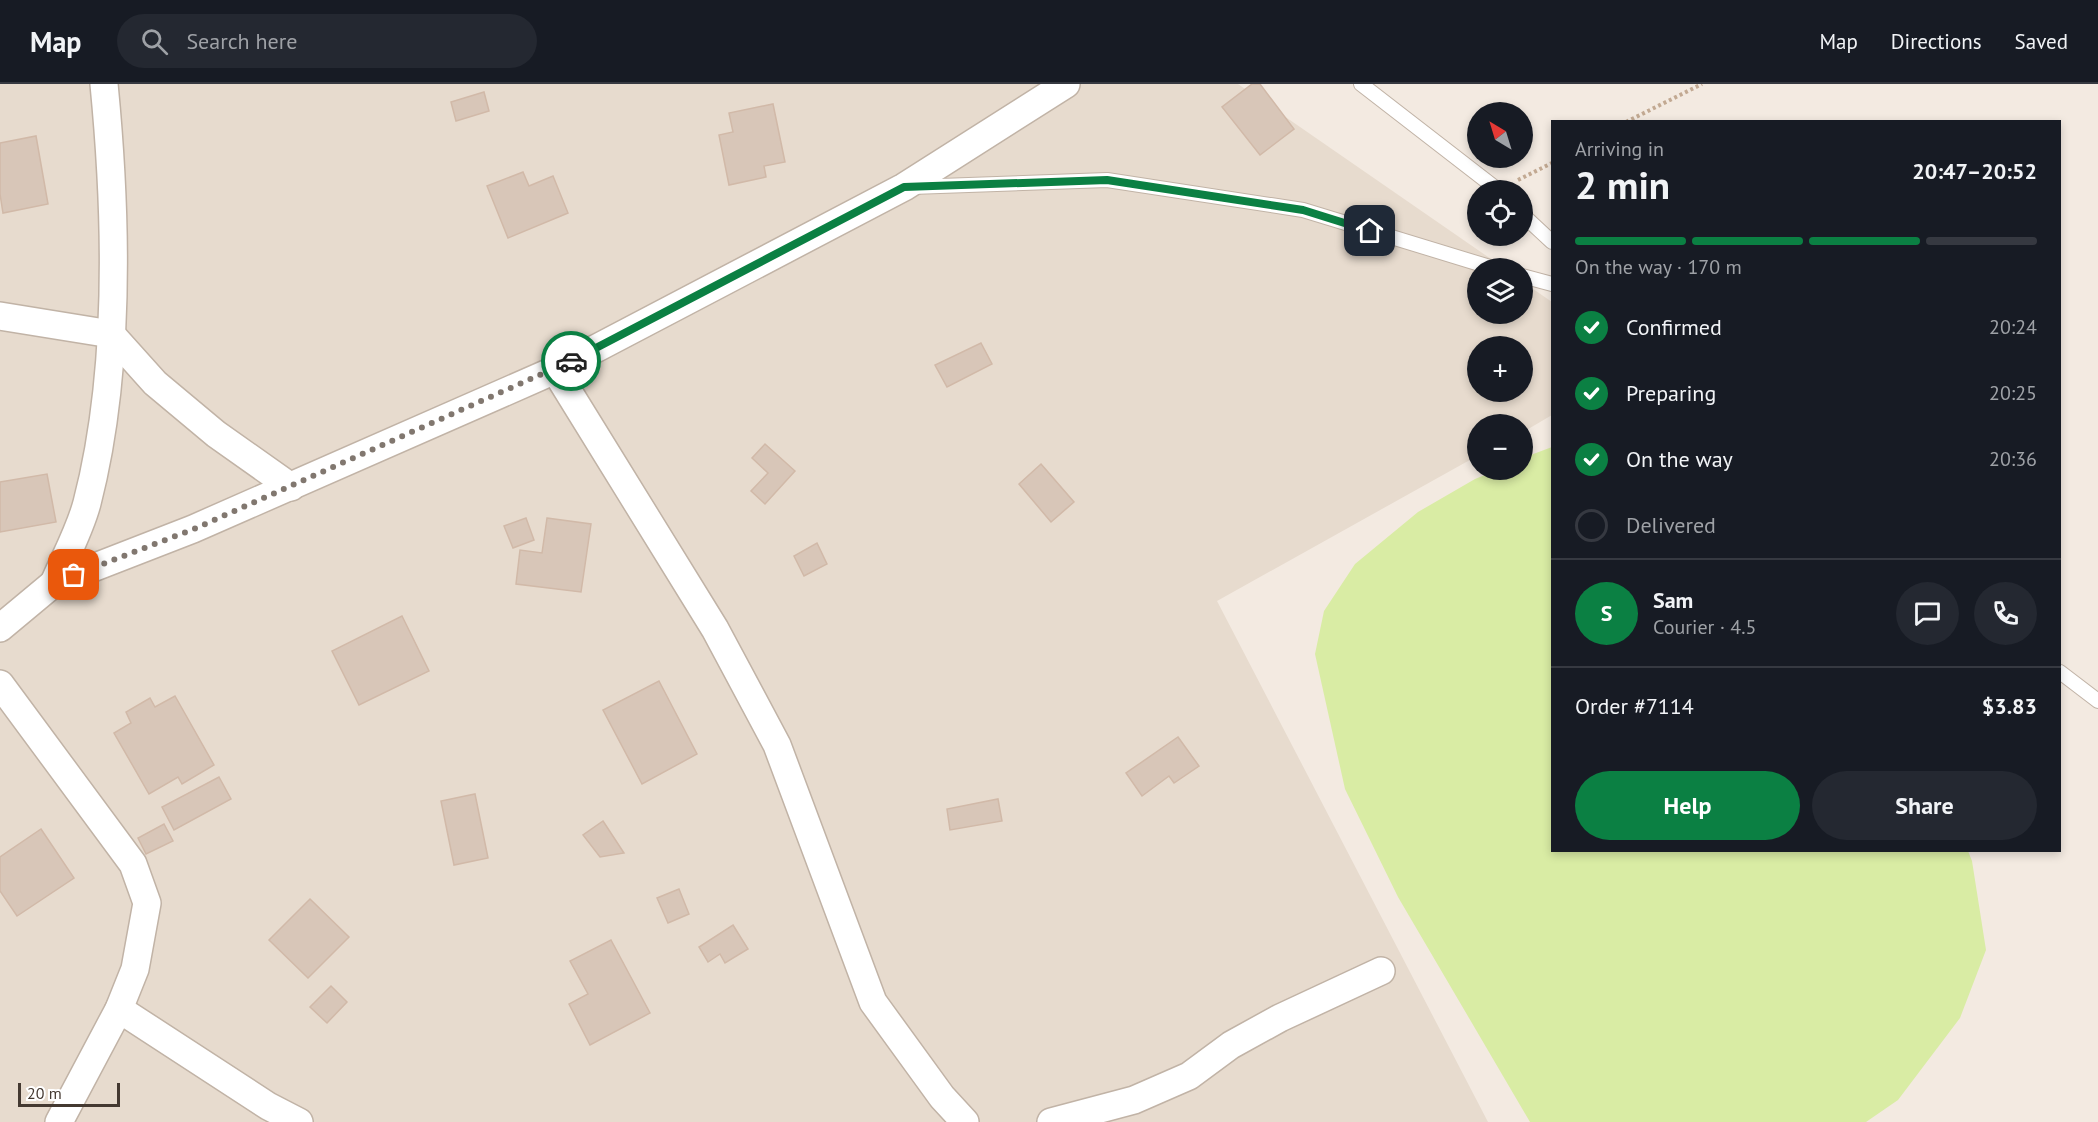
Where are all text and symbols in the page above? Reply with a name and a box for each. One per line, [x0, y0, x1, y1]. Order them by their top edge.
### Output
search box [117, 14, 537, 68]
text: Map [30, 23, 81, 60]
icon: search [138, 25, 171, 58]
text: Search here [186, 27, 297, 55]
text: Map [1819, 28, 1858, 55]
text: Directions [1891, 28, 1982, 55]
text: Saved [2015, 28, 2068, 55]
north arrow [1467, 102, 1533, 168]
map controls [1467, 102, 1533, 480]
text: Arriving in [1575, 136, 1664, 162]
text: 20:47–20:52 [1912, 157, 2037, 185]
text: 2 min [1575, 159, 1670, 210]
button: locate [1467, 180, 1533, 246]
pin [1344, 205, 1395, 256]
icon: home [1353, 214, 1386, 247]
text: On the way · 170 m [1575, 254, 1742, 280]
button: layers [1467, 258, 1533, 324]
icon: check [1575, 311, 1608, 344]
text: Confirmed [1626, 313, 1722, 341]
text: 20:24 [1989, 314, 2037, 340]
courier [541, 331, 601, 391]
button: + [1467, 336, 1533, 402]
icon: car [555, 345, 588, 378]
icon: check [1575, 377, 1608, 410]
text: Preparing [1626, 379, 1716, 407]
text: 20:25 [1989, 380, 2037, 406]
button: − [1467, 414, 1533, 480]
icon: check [1575, 443, 1608, 476]
text: On the way [1626, 445, 1733, 473]
text: 20:36 [1989, 446, 2037, 472]
text: Delivered [1626, 511, 1716, 539]
pin [48, 549, 99, 600]
icon: bag [57, 558, 90, 591]
button: chat [1896, 582, 1959, 645]
button: phone [1974, 582, 2037, 645]
text: Sam [1653, 586, 1693, 614]
text: S [1601, 599, 1612, 627]
text: Courier · 4.5 [1653, 614, 1756, 640]
text: Order #7114 [1575, 692, 1694, 720]
text: $3.83 [1982, 692, 2037, 720]
button: Help [1575, 771, 1800, 840]
button: Share [1812, 771, 2037, 840]
scale bar [18, 1080, 120, 1108]
text: 20 m [27, 1083, 62, 1103]

